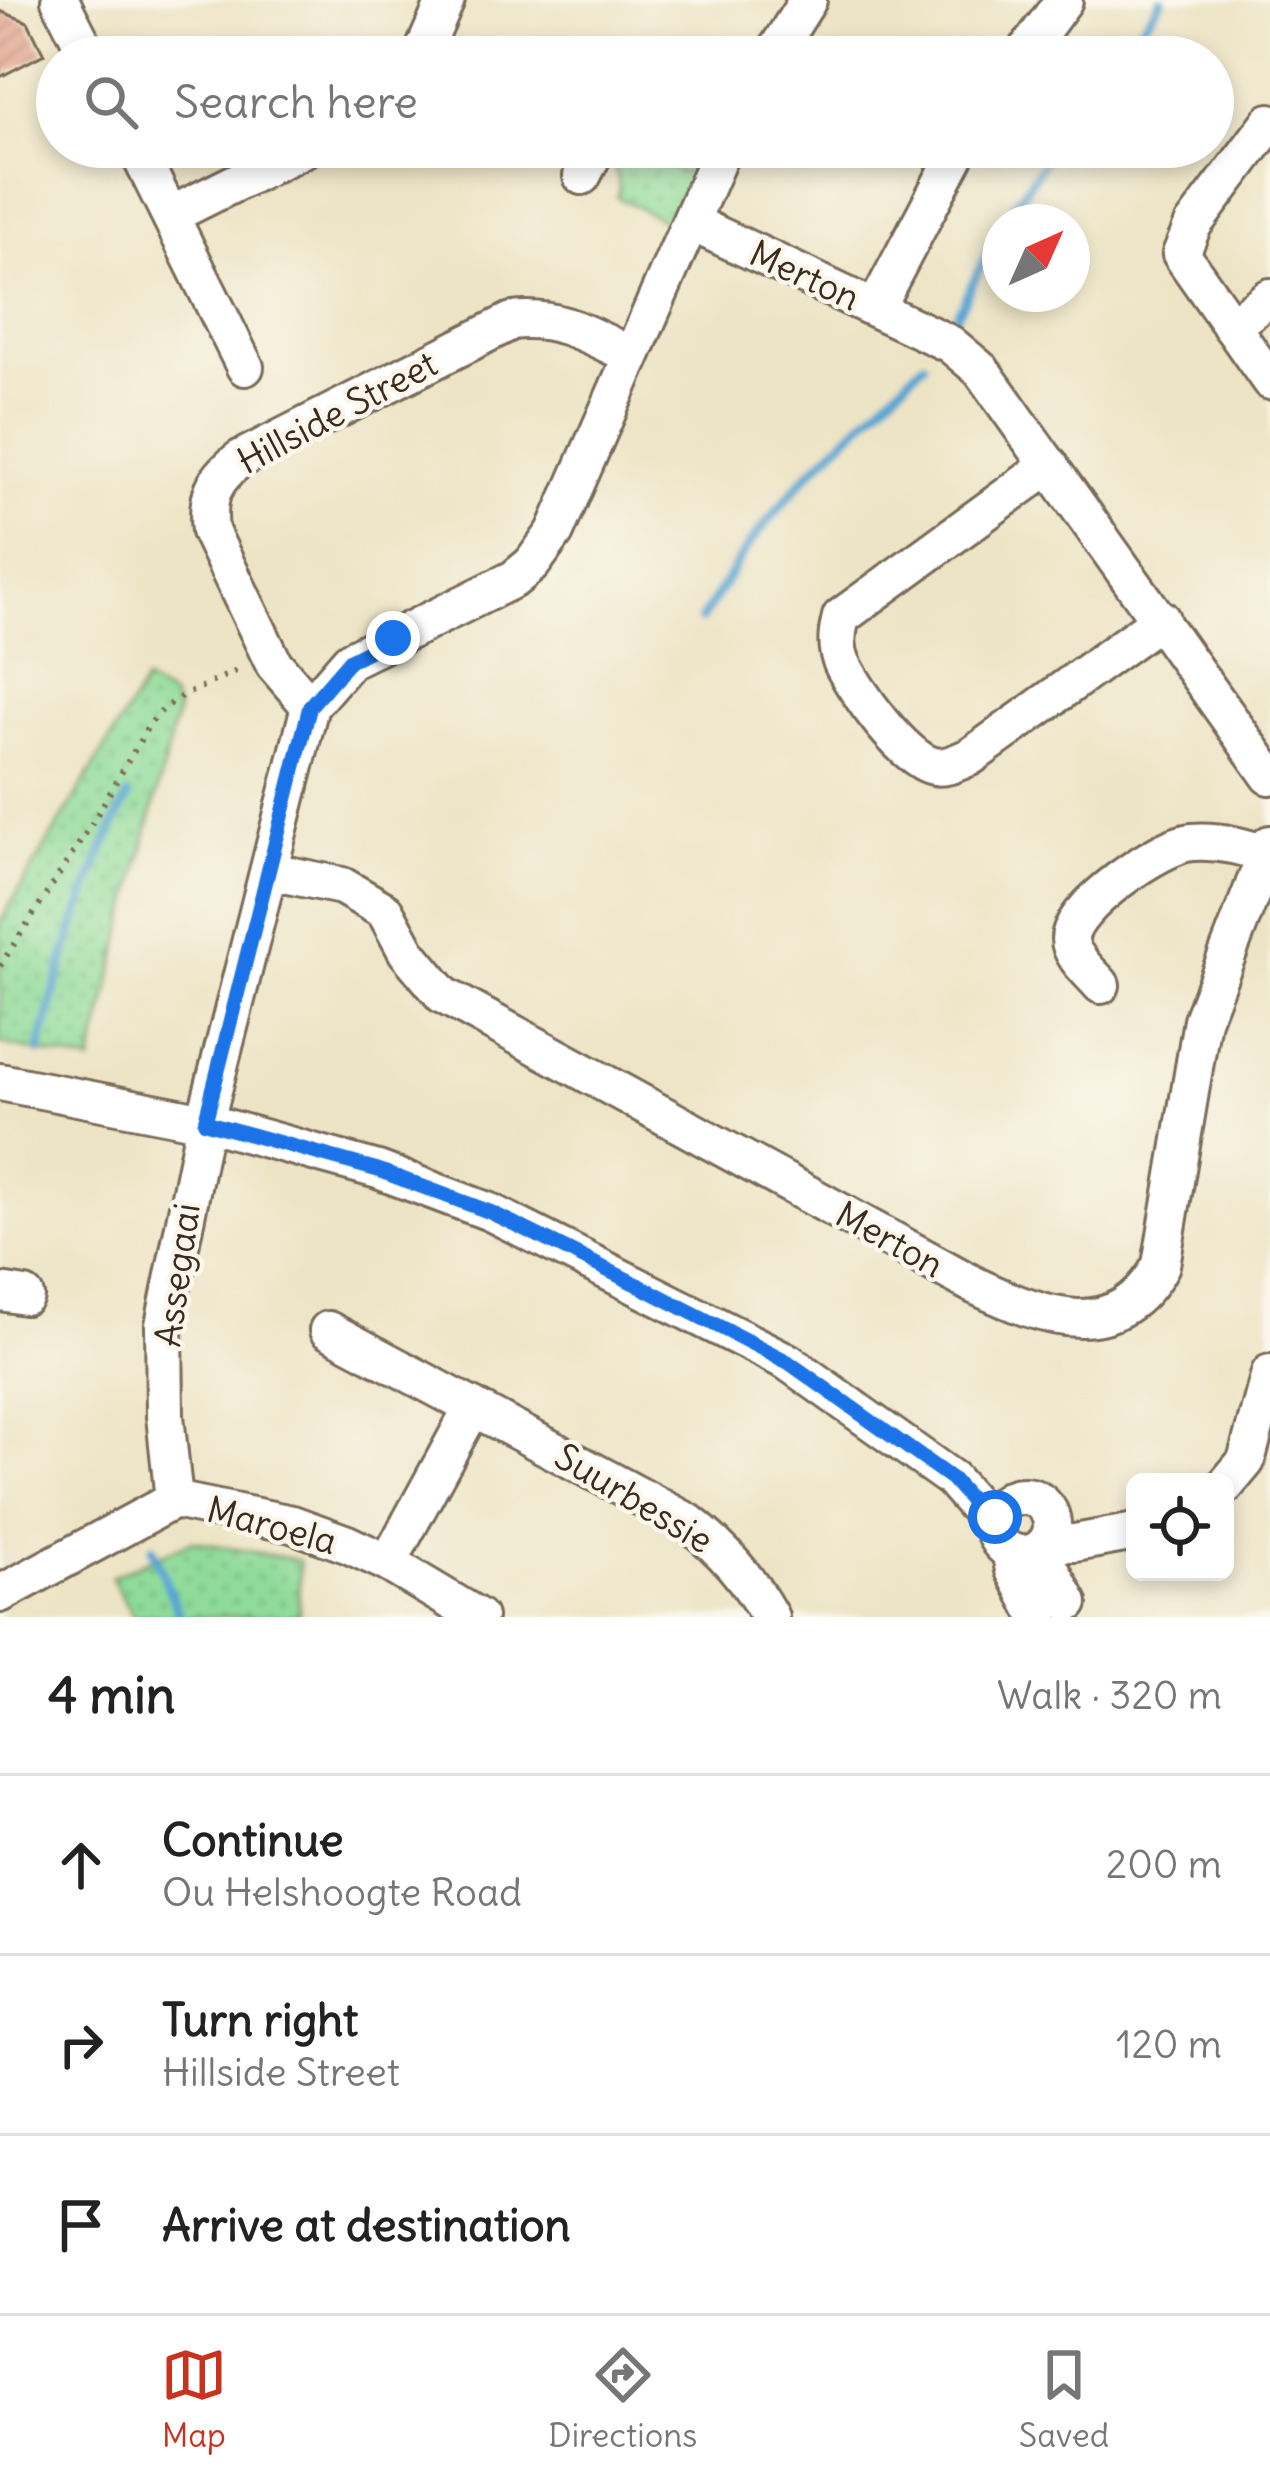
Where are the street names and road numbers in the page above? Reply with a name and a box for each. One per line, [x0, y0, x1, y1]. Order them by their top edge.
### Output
street label: Merton [743, 230, 867, 320]
street label: Hillside Street [230, 341, 445, 484]
street label: Merton [828, 1192, 952, 1287]
street label: Assegaai [145, 1200, 210, 1350]
street label: Suurbessie [547, 1434, 721, 1563]
street label: Maroela [202, 1487, 342, 1564]

